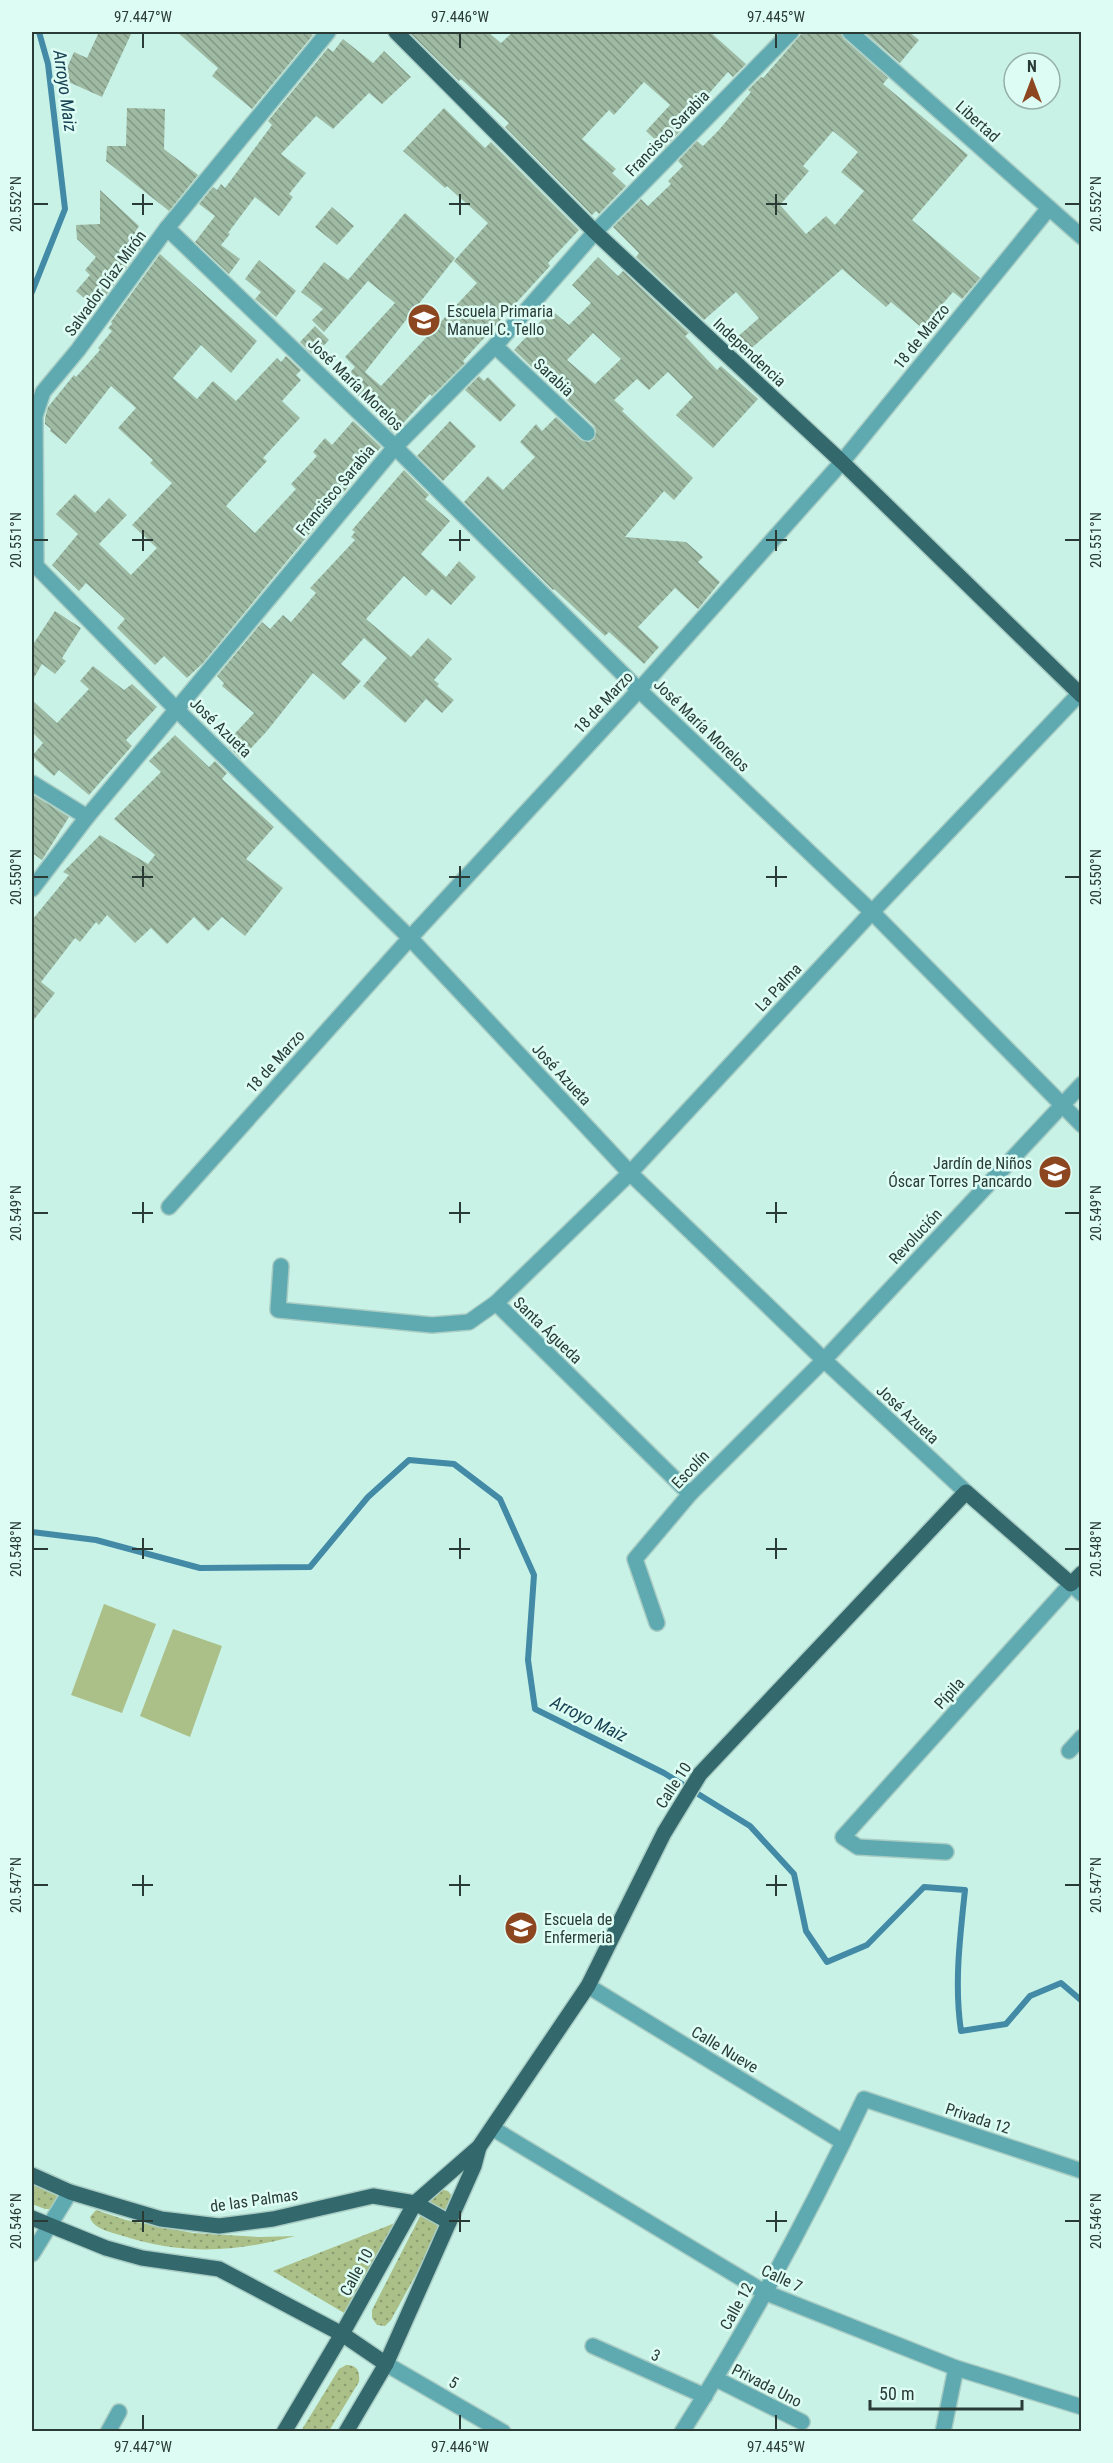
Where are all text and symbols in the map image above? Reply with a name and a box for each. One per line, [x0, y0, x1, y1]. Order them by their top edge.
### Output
text: 97.447°W [114, 8, 173, 26]
text: 97.446°W [431, 8, 490, 26]
text: 97.445°W [747, 8, 806, 26]
water label: Arroyo Maiz [49, 48, 82, 134]
north arrow [1002, 51, 1062, 111]
text: N [1027, 57, 1037, 76]
street label: Francisco Sarabia [622, 86, 713, 180]
street label: Libertad [952, 97, 1003, 146]
text: 20.552°N [7, 176, 25, 232]
text: 20.552°N [1087, 176, 1105, 232]
street label: Salvador Díaz Mirón [61, 227, 150, 340]
street label: 18 de Marzo [889, 300, 953, 373]
school or university icon: Escuela Primaria Manuel C. Tello [406, 302, 442, 338]
place label: Escuela Primaria Manuel C. Tello [447, 302, 553, 339]
street label: Independencia [709, 314, 790, 391]
street label: José María Morelos [304, 334, 407, 435]
street label: Sarabia [530, 354, 577, 400]
street label: Francisco Sarabia [292, 441, 379, 539]
text: 20.551°N [7, 512, 25, 568]
text: 20.551°N [1087, 512, 1105, 568]
street label: 18 de Marzo [570, 667, 637, 737]
street label: José María Morelos [650, 675, 753, 776]
street label: José Azueta [186, 693, 255, 761]
text: 20.550°N [7, 849, 25, 905]
text: 20.550°N [1087, 849, 1105, 905]
street label: La Palma [751, 959, 805, 1015]
street label: 18 de Marzo [242, 1026, 309, 1097]
street label: José Azueta [528, 1039, 595, 1109]
place label: Jardín de Niños Óscar Torres Pancardo [888, 1154, 1032, 1191]
school or university icon: Jardín de Niños Óscar Torres Pancardo [1037, 1154, 1073, 1190]
text: 20.549°N [7, 1185, 25, 1241]
text: 20.549°N [1087, 1185, 1105, 1241]
street label: Revolución [885, 1205, 946, 1268]
street label: Santa Águeda [509, 1293, 586, 1368]
street label: José Azueta [873, 1381, 943, 1448]
street label: Escolín [668, 1446, 713, 1492]
text: 20.548°N [7, 1521, 25, 1577]
text: 20.548°N [1087, 1521, 1105, 1577]
street label: Pípila [930, 1674, 968, 1713]
water label: Arroyo Maiz [547, 1691, 631, 1746]
street label: Calle 10 [652, 1759, 695, 1812]
text: 20.547°N [7, 1857, 25, 1913]
text: 20.547°N [1087, 1857, 1105, 1913]
school or university icon: Escuela de Enfermeria [503, 1910, 539, 1946]
place label: Escuela de Enfermeria [544, 1910, 613, 1947]
street label: Calle Nueve [688, 2022, 762, 2077]
street label: Privada 12 [943, 2099, 1013, 2138]
street label: de las Palmas [209, 2185, 299, 2216]
text: 20.546°N [7, 2193, 25, 2249]
text: 20.546°N [1087, 2193, 1105, 2249]
street label: Calle 10 [336, 2245, 377, 2299]
street label: Calle 7 [758, 2261, 805, 2296]
street label: Calle 12 [716, 2279, 757, 2333]
street label: 3 [648, 2345, 663, 2366]
street label: Privada Uno [729, 2360, 805, 2411]
street label: 5 [446, 2372, 462, 2393]
scale bar [870, 2373, 1022, 2411]
text: 50 m [879, 2383, 914, 2404]
text: 97.447°W [114, 2438, 173, 2456]
text: 97.446°W [431, 2438, 490, 2456]
text: 97.445°W [747, 2438, 806, 2456]

